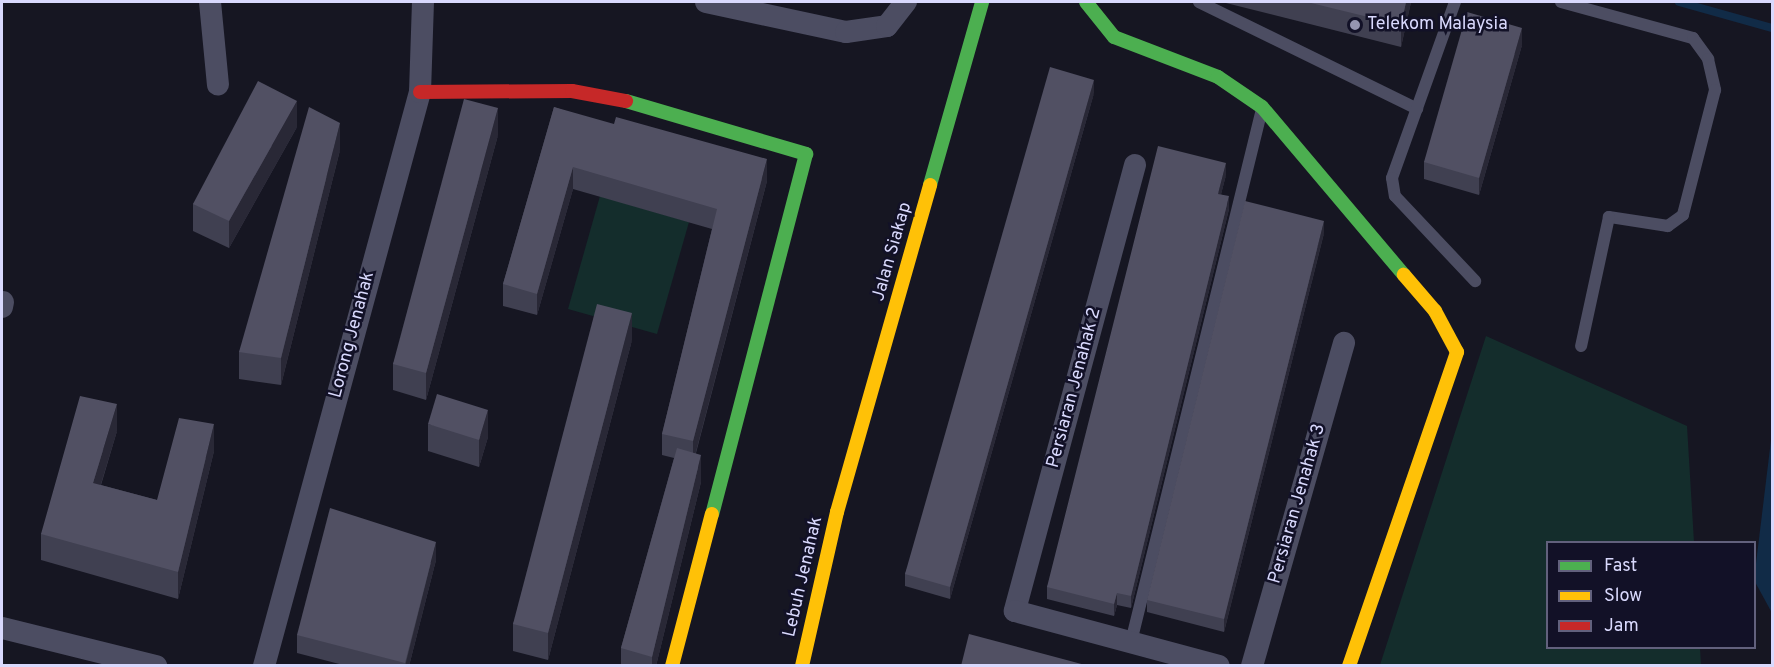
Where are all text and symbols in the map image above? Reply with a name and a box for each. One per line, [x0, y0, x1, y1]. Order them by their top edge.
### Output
place label: Telekom Malaysia [1367, 14, 1508, 36]
marker: Telekom Malaysia [1348, 18, 1362, 32]
street label: Jalan Siakap [869, 200, 917, 304]
street label: Lorong Jenahak [326, 269, 380, 401]
street label: Persiaran Jenahak 2 [1043, 305, 1107, 471]
street label: Persiaran Jenahak 3 [1265, 422, 1331, 586]
street label: Lebuh Jenahak [780, 515, 828, 639]
legend [1546, 541, 1756, 649]
text: Fast [1604, 555, 1637, 578]
text: Slow [1604, 585, 1642, 608]
text: Jam [1604, 615, 1639, 638]

